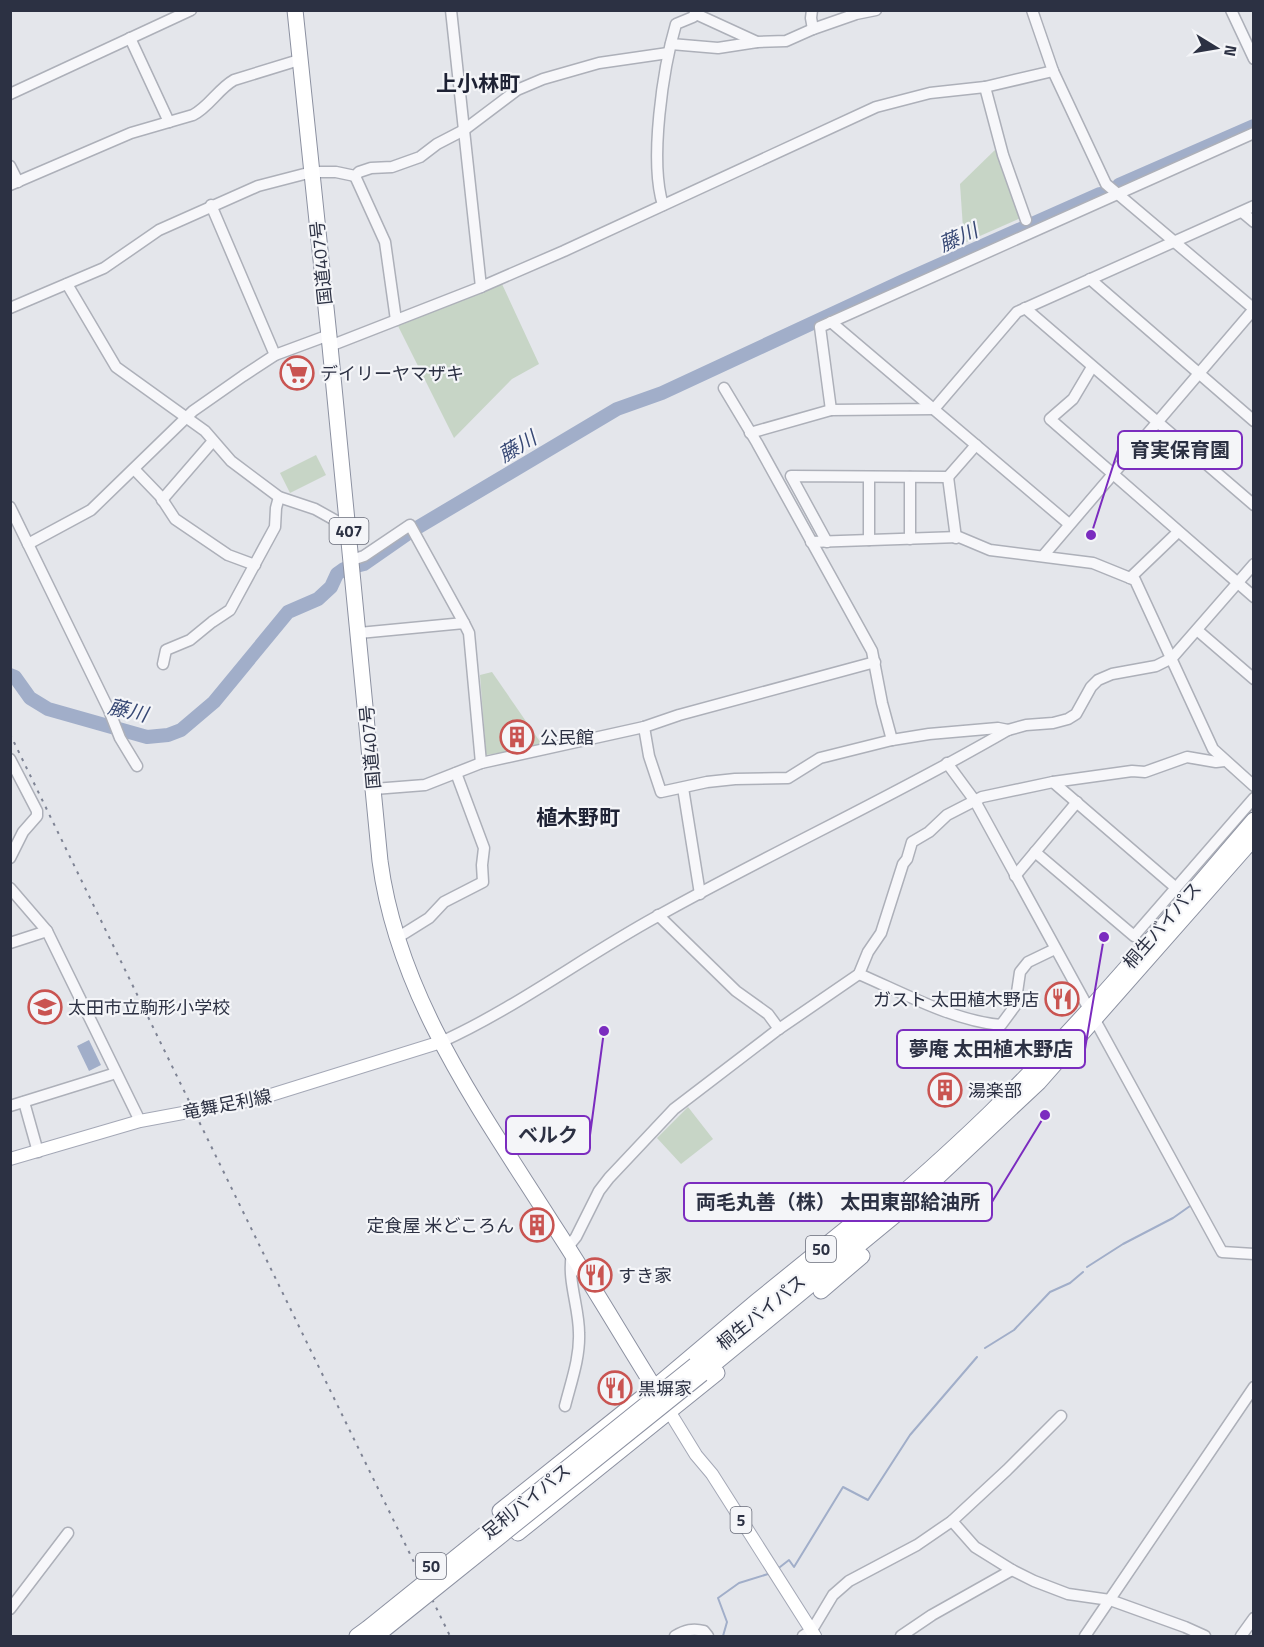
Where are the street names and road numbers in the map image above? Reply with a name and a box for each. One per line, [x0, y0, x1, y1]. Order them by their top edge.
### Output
street label: 国道407号 [303, 220, 339, 306]
road number: 407 [330, 518, 368, 544]
street label: 国道407号 [353, 704, 387, 790]
street label: 桐生バイパス [1117, 876, 1207, 974]
street label: 竜舞足利線 [180, 1082, 274, 1126]
road number: 50 [806, 1236, 836, 1262]
street label: 桐生バイパス [711, 1268, 811, 1356]
street label: 足利バイパス [476, 1457, 576, 1545]
road number: 5 [730, 1507, 752, 1533]
road number: 50 [416, 1553, 446, 1579]

